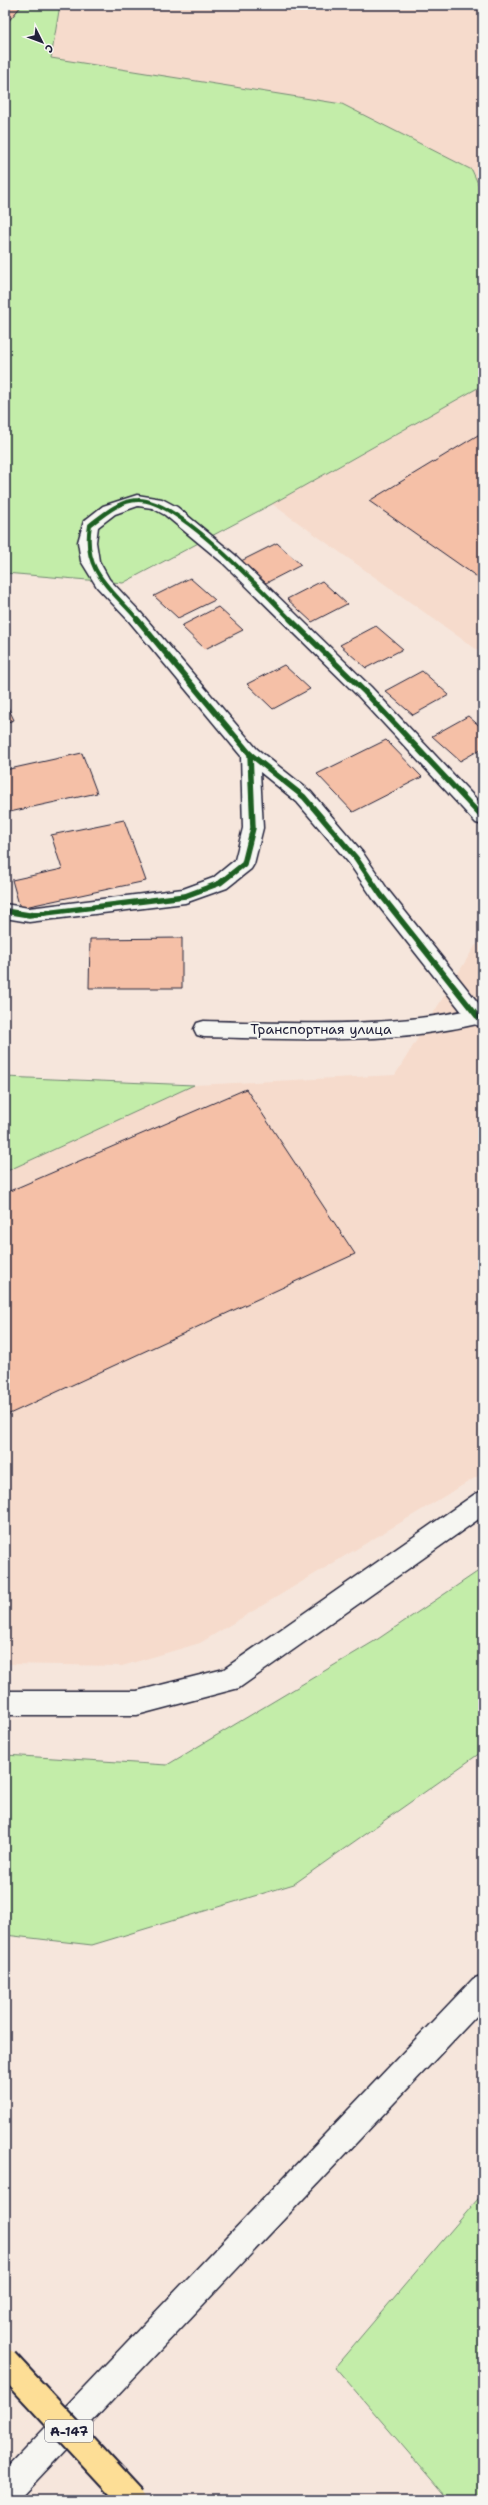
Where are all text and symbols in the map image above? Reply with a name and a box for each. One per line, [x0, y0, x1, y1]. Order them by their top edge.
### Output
north arrow [22, 22, 62, 62]
text: С [41, 41, 57, 56]
street label: Транспортная улица [250, 1020, 392, 1038]
road number: А-147 [45, 2420, 93, 2442]

